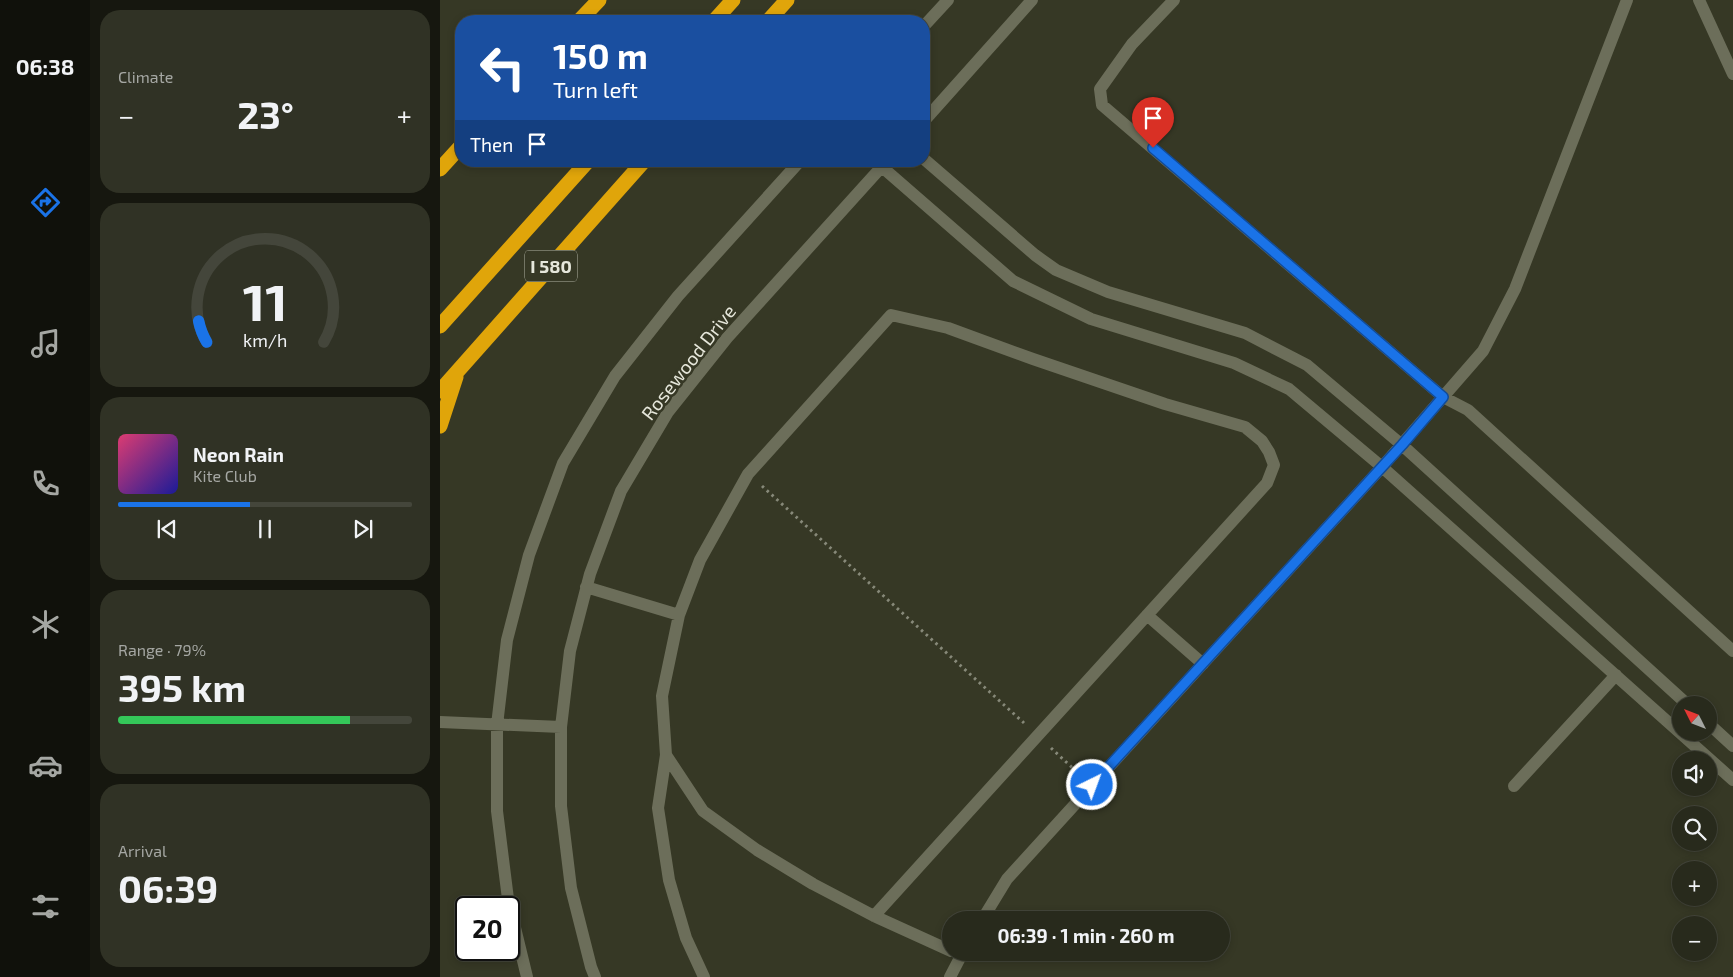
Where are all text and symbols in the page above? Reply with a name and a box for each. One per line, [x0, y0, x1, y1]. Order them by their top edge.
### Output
text: 150 m [553, 34, 648, 76]
icon: left [470, 35, 535, 100]
text: 06:38 [16, 53, 74, 79]
text: Climate [118, 67, 173, 86]
text: Turn left [553, 76, 638, 102]
text: 23° [237, 91, 294, 137]
pin [1132, 97, 1174, 148]
text: − [118, 98, 134, 132]
text: + [397, 98, 412, 132]
icon: arrive [1139, 104, 1167, 132]
icon: arrive [523, 130, 551, 158]
text: Then [470, 133, 513, 156]
icon: directions [28, 185, 63, 220]
road number: I 580 [525, 250, 577, 282]
text: 11 [243, 269, 287, 331]
street label: Rosewood Drive [636, 300, 740, 424]
icon: music [28, 326, 63, 361]
text: km/h [243, 329, 287, 351]
text: Neon Rain [193, 443, 284, 466]
icon: phone [28, 466, 63, 501]
text: Kite Club [193, 466, 257, 485]
icon: previous [153, 515, 181, 543]
icon: pause [251, 515, 279, 543]
icon: next [349, 515, 377, 543]
icon: climate [28, 607, 63, 642]
text: Range · 79% [118, 640, 206, 659]
text: 395 km [118, 664, 246, 710]
north arrow [1672, 696, 1718, 741]
map controls [1672, 696, 1717, 961]
icon: car [28, 748, 63, 783]
button: sound [1672, 751, 1717, 796]
position arrow [1065, 758, 1117, 810]
button: search [1672, 806, 1717, 851]
text: Arrival [118, 841, 167, 860]
button: + [1672, 861, 1717, 906]
text: 06:39 [118, 865, 218, 911]
icon: filters [28, 889, 63, 924]
speed limit sign: 20 [455, 896, 520, 961]
button: − [1672, 916, 1717, 961]
text: 06:39 · 1 min · 260 m [998, 924, 1174, 947]

